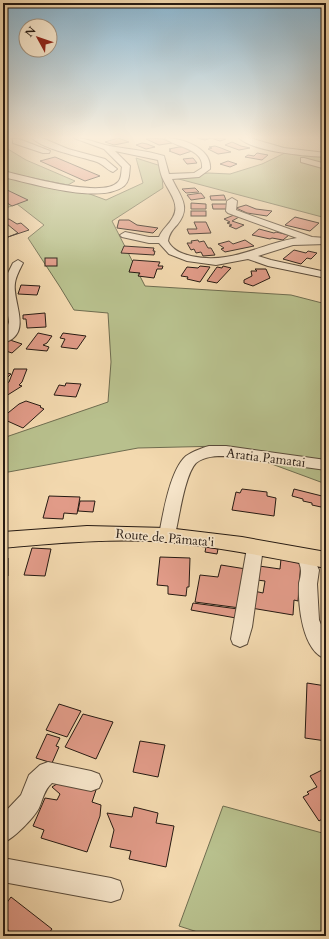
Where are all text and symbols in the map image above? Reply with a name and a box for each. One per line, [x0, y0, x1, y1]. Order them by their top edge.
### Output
north arrow [18, 18, 58, 58]
text: N [22, 23, 40, 40]
street label: Aratia Pamatai [225, 444, 307, 472]
street label: Route de Pāmata'i [115, 525, 215, 551]

